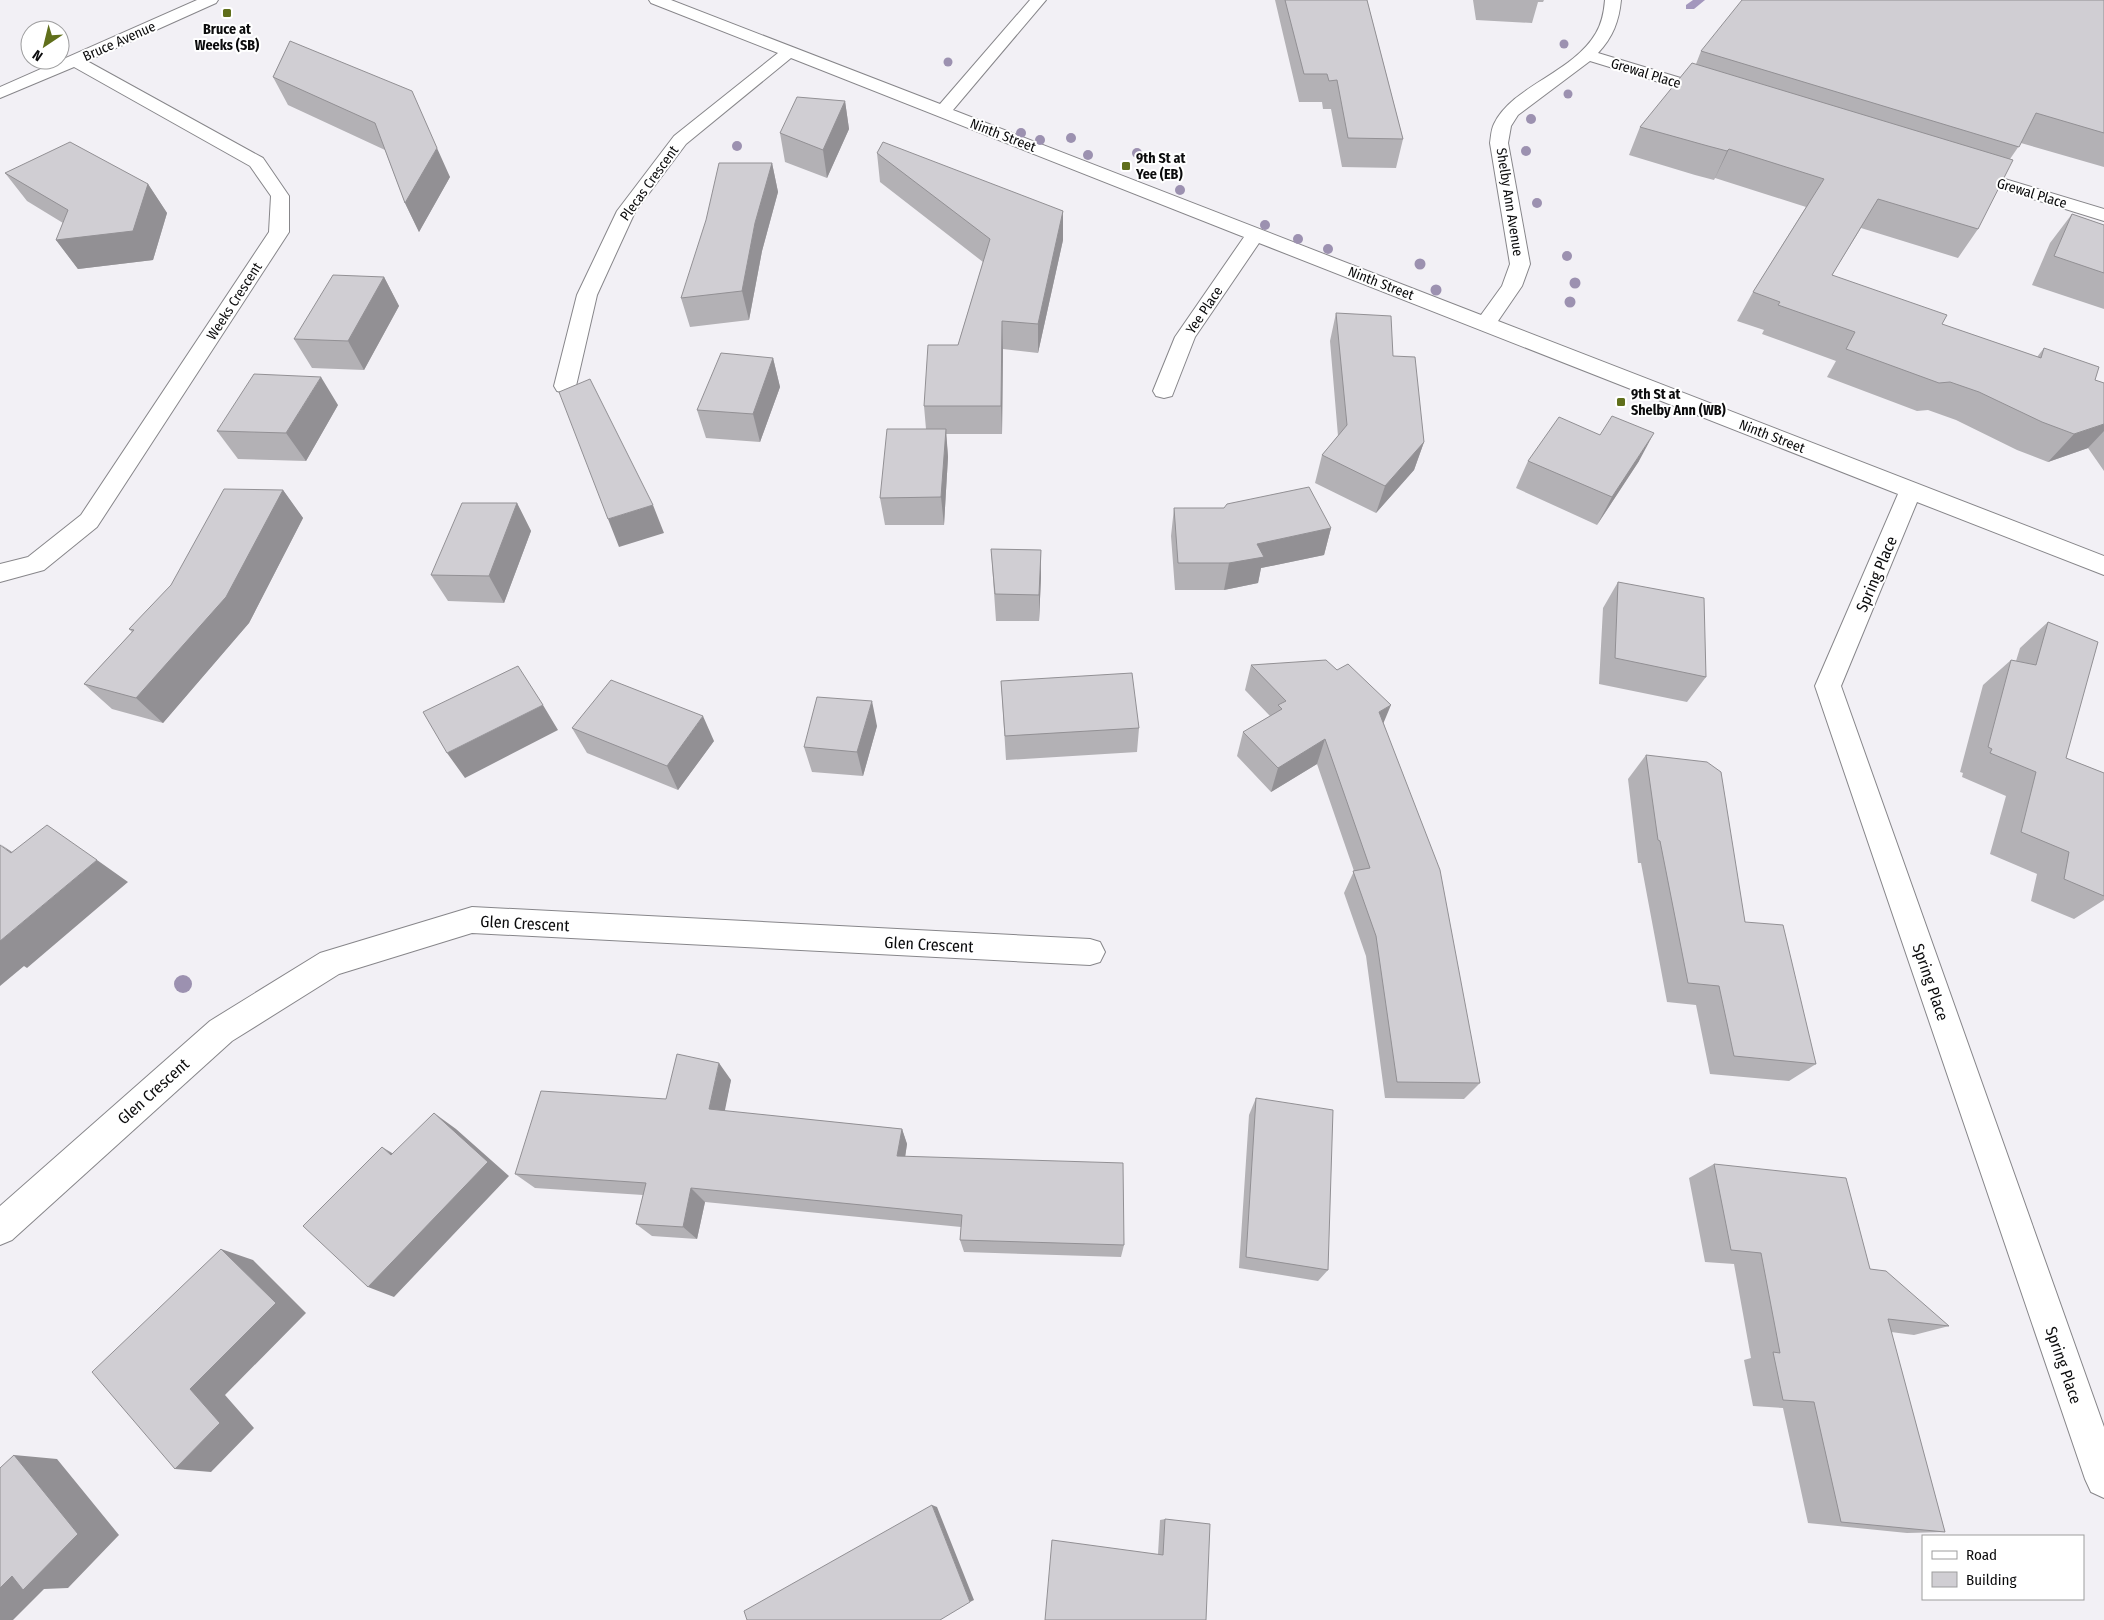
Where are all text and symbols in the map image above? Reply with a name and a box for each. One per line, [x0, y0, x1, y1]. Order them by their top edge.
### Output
marker: Bruce at Weeks (SB) [221, 7, 233, 19]
street label: Bruce Avenue [80, 18, 158, 65]
north arrow [20, 20, 70, 70]
place label: Bruce at Weeks (SB) [195, 21, 259, 54]
text: N [30, 46, 46, 65]
street label: Grewal Place [1609, 55, 1683, 92]
street label: Ninth Street [968, 115, 1039, 156]
street label: Plecas Crescent [617, 142, 683, 224]
street label: Shelby Ann Avenue [1493, 147, 1526, 257]
place label: 9th St at Yee (EB) [1135, 150, 1186, 183]
marker: 9th St at Yee (EB) [1120, 160, 1132, 172]
street label: Grewal Place [1995, 175, 2069, 212]
street label: Weeks Crescent [203, 259, 266, 343]
street label: Ninth Street [1346, 263, 1417, 304]
street label: Yee Place [1182, 283, 1226, 337]
place label: 9th St at Shelby Ann (WB) [1631, 386, 1726, 419]
marker: 9th St at Shelby Ann (WB) [1615, 396, 1627, 408]
street label: Ninth Street [1737, 416, 1808, 457]
street label: Spring Place [1852, 533, 1901, 615]
street label: Glen Crescent [480, 912, 571, 935]
street label: Glen Crescent [884, 933, 975, 956]
street label: Spring Place [1908, 941, 1953, 1023]
street label: Glen Crescent [114, 1054, 193, 1128]
street label: Spring Place [2041, 1324, 2086, 1406]
legend [1922, 1535, 2084, 1600]
text: Road [1966, 1546, 1997, 1564]
text: Building [1966, 1571, 2017, 1589]

